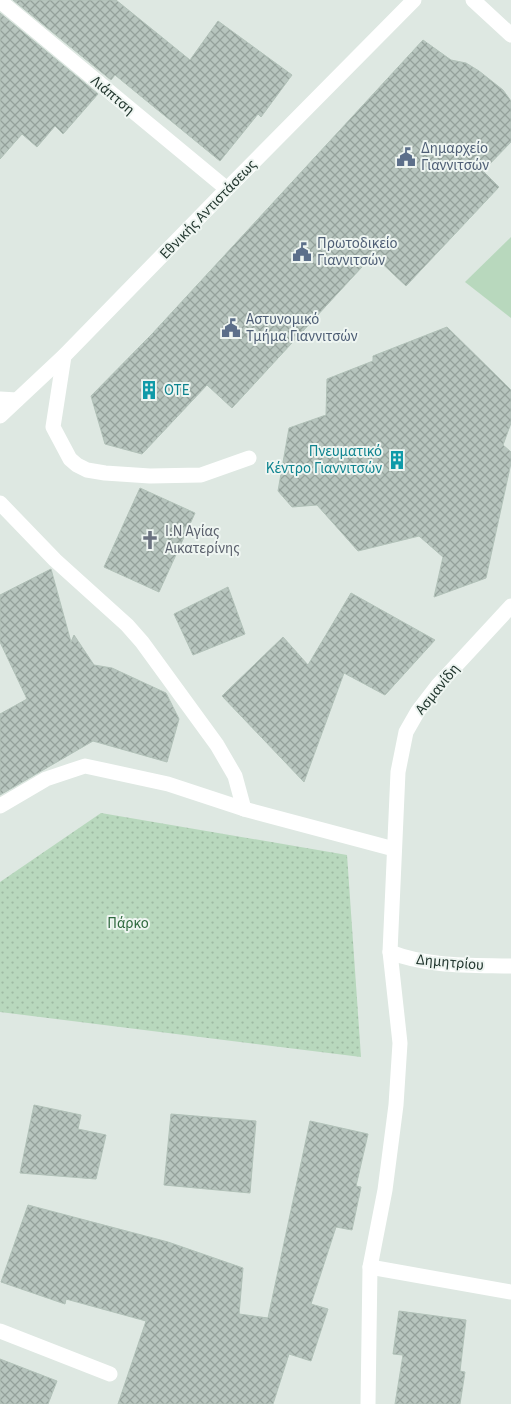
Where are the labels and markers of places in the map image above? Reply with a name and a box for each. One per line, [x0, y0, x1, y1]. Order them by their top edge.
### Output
place label: Δημαρχείο Γιαννιτσών [421, 138, 489, 176]
public building icon: Δημαρχείο Γιαννιτσών [395, 146, 417, 168]
place label: Πρωτοδικείο Γιαννιτσών [317, 233, 398, 271]
public building icon: Πρωτοδικείο Γιαννιτσών [291, 241, 313, 263]
place label: Αστυνομικό Τμήμα Γιαννιτσών [246, 309, 358, 347]
public building icon: Αστυνομικό Τμήμα Γιαννιτσών [220, 317, 242, 339]
building icon: ΟΤΕ [138, 379, 160, 401]
place label: ΟΤΕ [164, 380, 190, 401]
place label: Πνευματικό Κέντρο Γιαννιτσών [266, 441, 382, 479]
building icon: Πνευματικό Κέντρο Γιαννιτσών [386, 449, 408, 471]
place label: Ι.Ν Αγίας Αικατερίνης [165, 521, 240, 559]
church icon: Ι.Ν Αγίας Αικατερίνης [139, 529, 161, 551]

